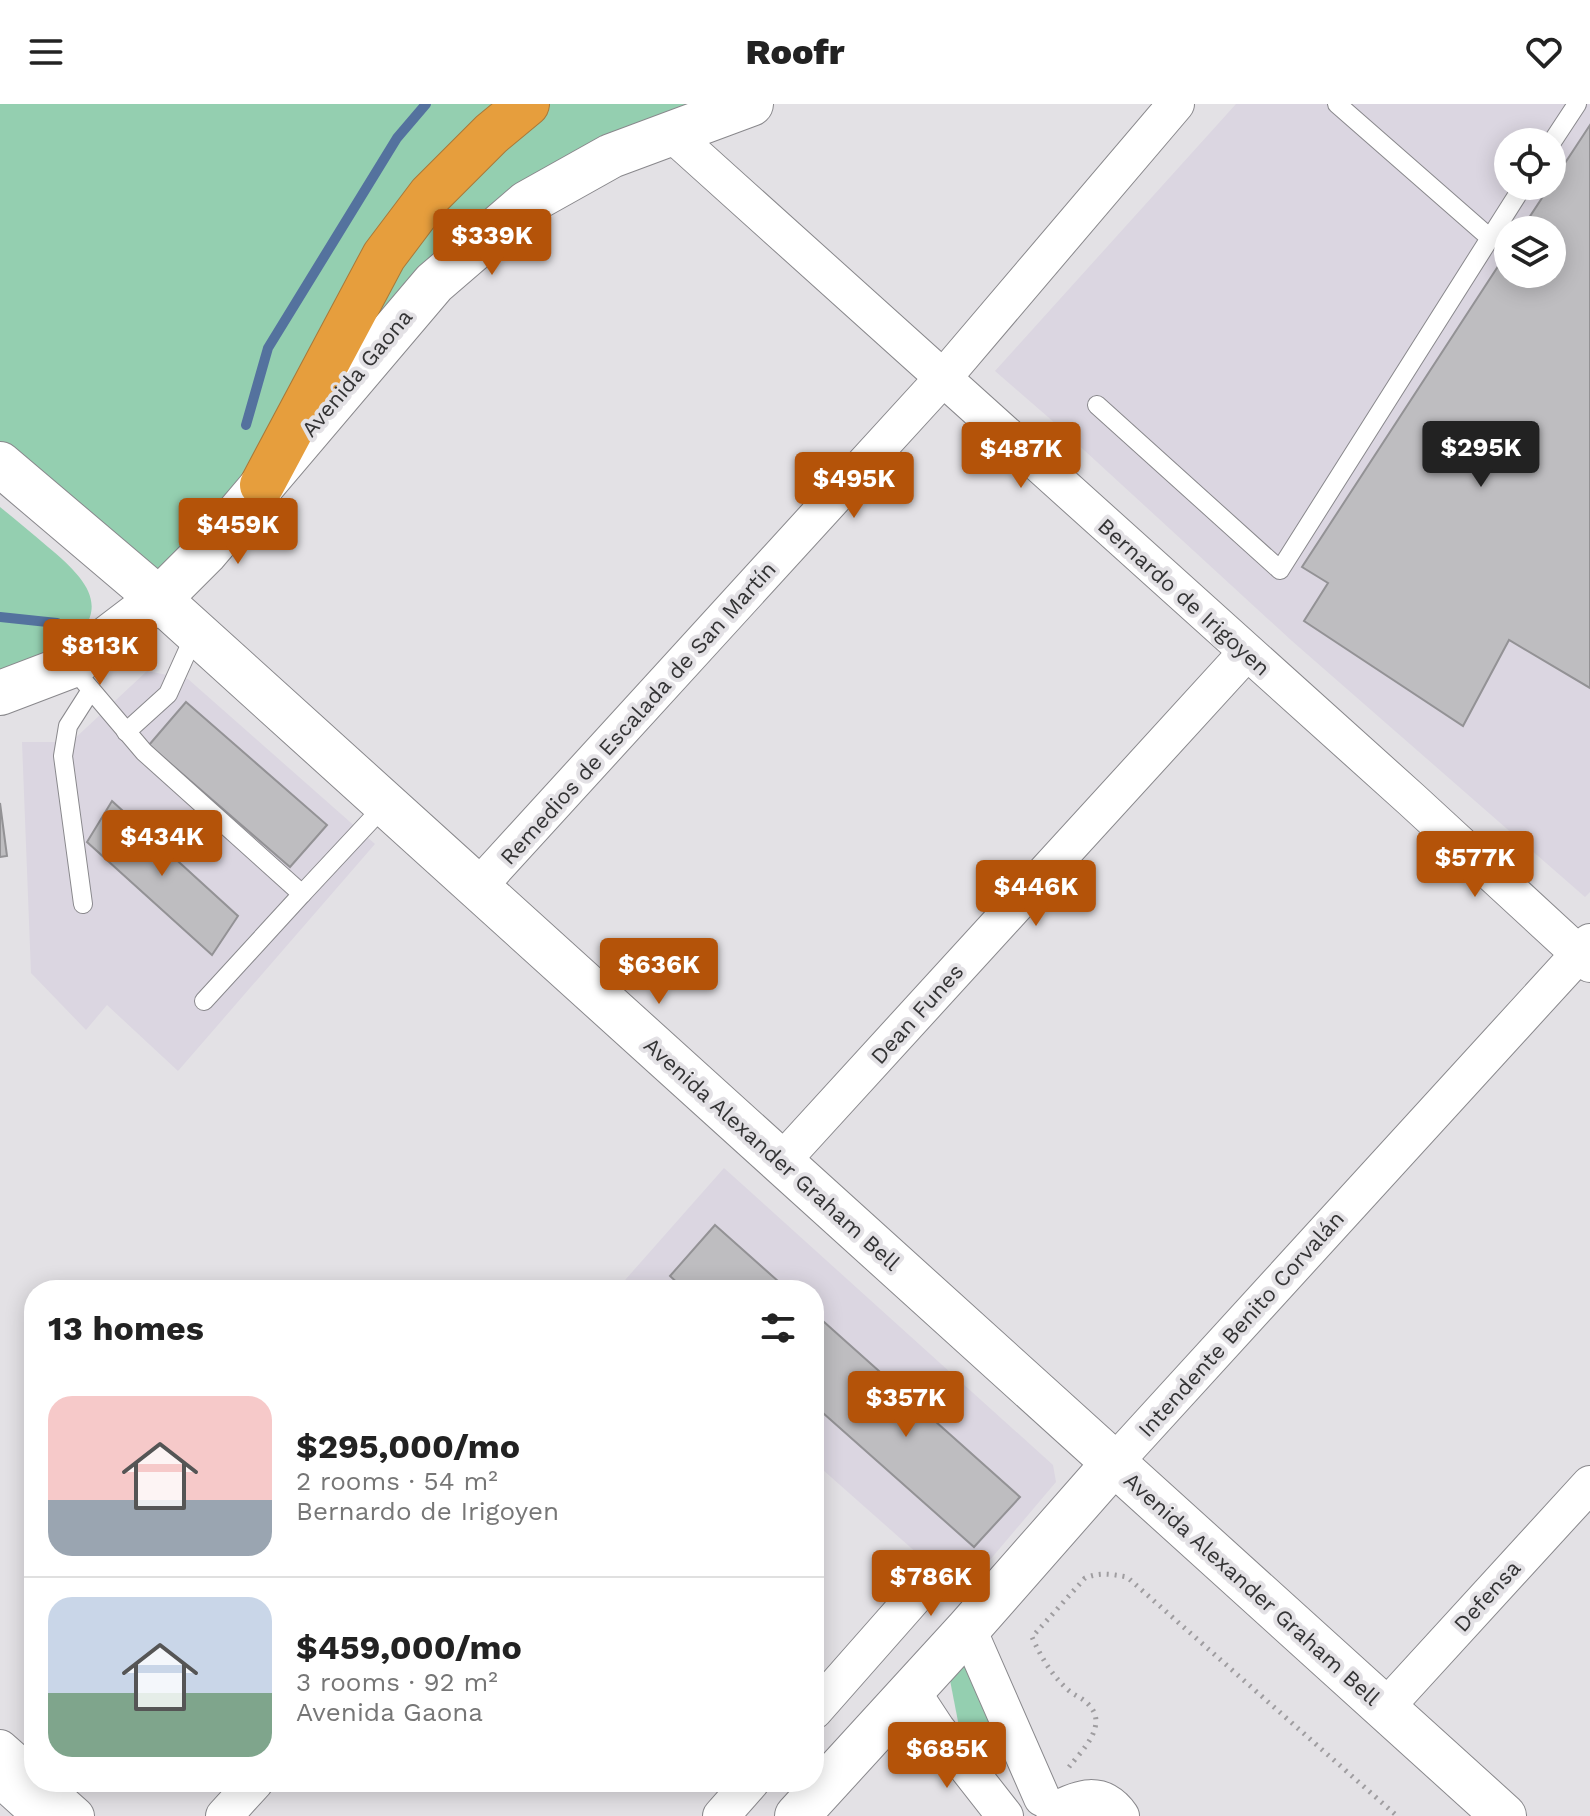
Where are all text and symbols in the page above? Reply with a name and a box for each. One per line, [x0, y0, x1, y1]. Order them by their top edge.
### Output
icon: menu [24, 30, 68, 74]
icon: heart [1522, 30, 1566, 74]
text: Roofr [746, 31, 844, 73]
map controls [1494, 128, 1566, 288]
button: locate [1494, 128, 1566, 200]
pin: $339K [436, 209, 548, 277]
button: layers [1494, 216, 1566, 288]
text: $339K [451, 220, 533, 250]
street label: Avenida Gaona [297, 304, 417, 442]
pin: $295K [1425, 421, 1537, 489]
pin: $487K [965, 422, 1077, 490]
text: $295K [1440, 432, 1522, 462]
text: $487K [980, 433, 1062, 463]
pin: $495K [798, 452, 910, 520]
text: $495K [813, 463, 895, 493]
pin: $459K [182, 498, 294, 566]
text: $459K [197, 509, 279, 539]
street label: Bernardo de Irigoyen [1093, 513, 1275, 681]
street label: Remedios de Escalada de San Martín [495, 556, 781, 870]
pin: $813K [44, 619, 156, 687]
text: $813K [61, 630, 139, 660]
pin: $434K [106, 810, 218, 878]
text: $434K [120, 821, 204, 851]
pin: $577K [1419, 831, 1531, 899]
text: $577K [1435, 842, 1515, 872]
pin: $446K [980, 860, 1092, 928]
text: $446K [994, 871, 1078, 901]
pin: $636K [603, 938, 715, 1006]
text: $636K [618, 949, 700, 979]
street label: Dean Funes [866, 959, 968, 1069]
street label: Avenida Alexander Graham Bell [639, 1032, 905, 1276]
street label: Intendente Benito Corvalán [1133, 1206, 1349, 1442]
icon: filters [756, 1306, 800, 1350]
text: 13 homes [48, 1308, 204, 1348]
pin: $357K [850, 1371, 962, 1439]
text: $357K [866, 1382, 946, 1412]
text: $295,000/mo [296, 1426, 520, 1466]
icon: home [112, 1428, 208, 1524]
text: 2 rooms · 54 m² [296, 1466, 498, 1496]
street label: Avenida Alexander Graham Bell [1119, 1467, 1385, 1711]
text: Bernardo de Irigoyen [296, 1496, 559, 1526]
pin: $786K [875, 1550, 987, 1618]
street label: Defensa [1449, 1555, 1525, 1637]
text: $786K [890, 1561, 972, 1591]
text: $459,000/mo [296, 1627, 522, 1667]
icon: home [112, 1629, 208, 1725]
text: 3 rooms · 92 m² [296, 1667, 498, 1697]
text: Avenida Gaona [296, 1697, 483, 1727]
pin: $685K [891, 1722, 1003, 1790]
text: $685K [906, 1733, 988, 1763]

